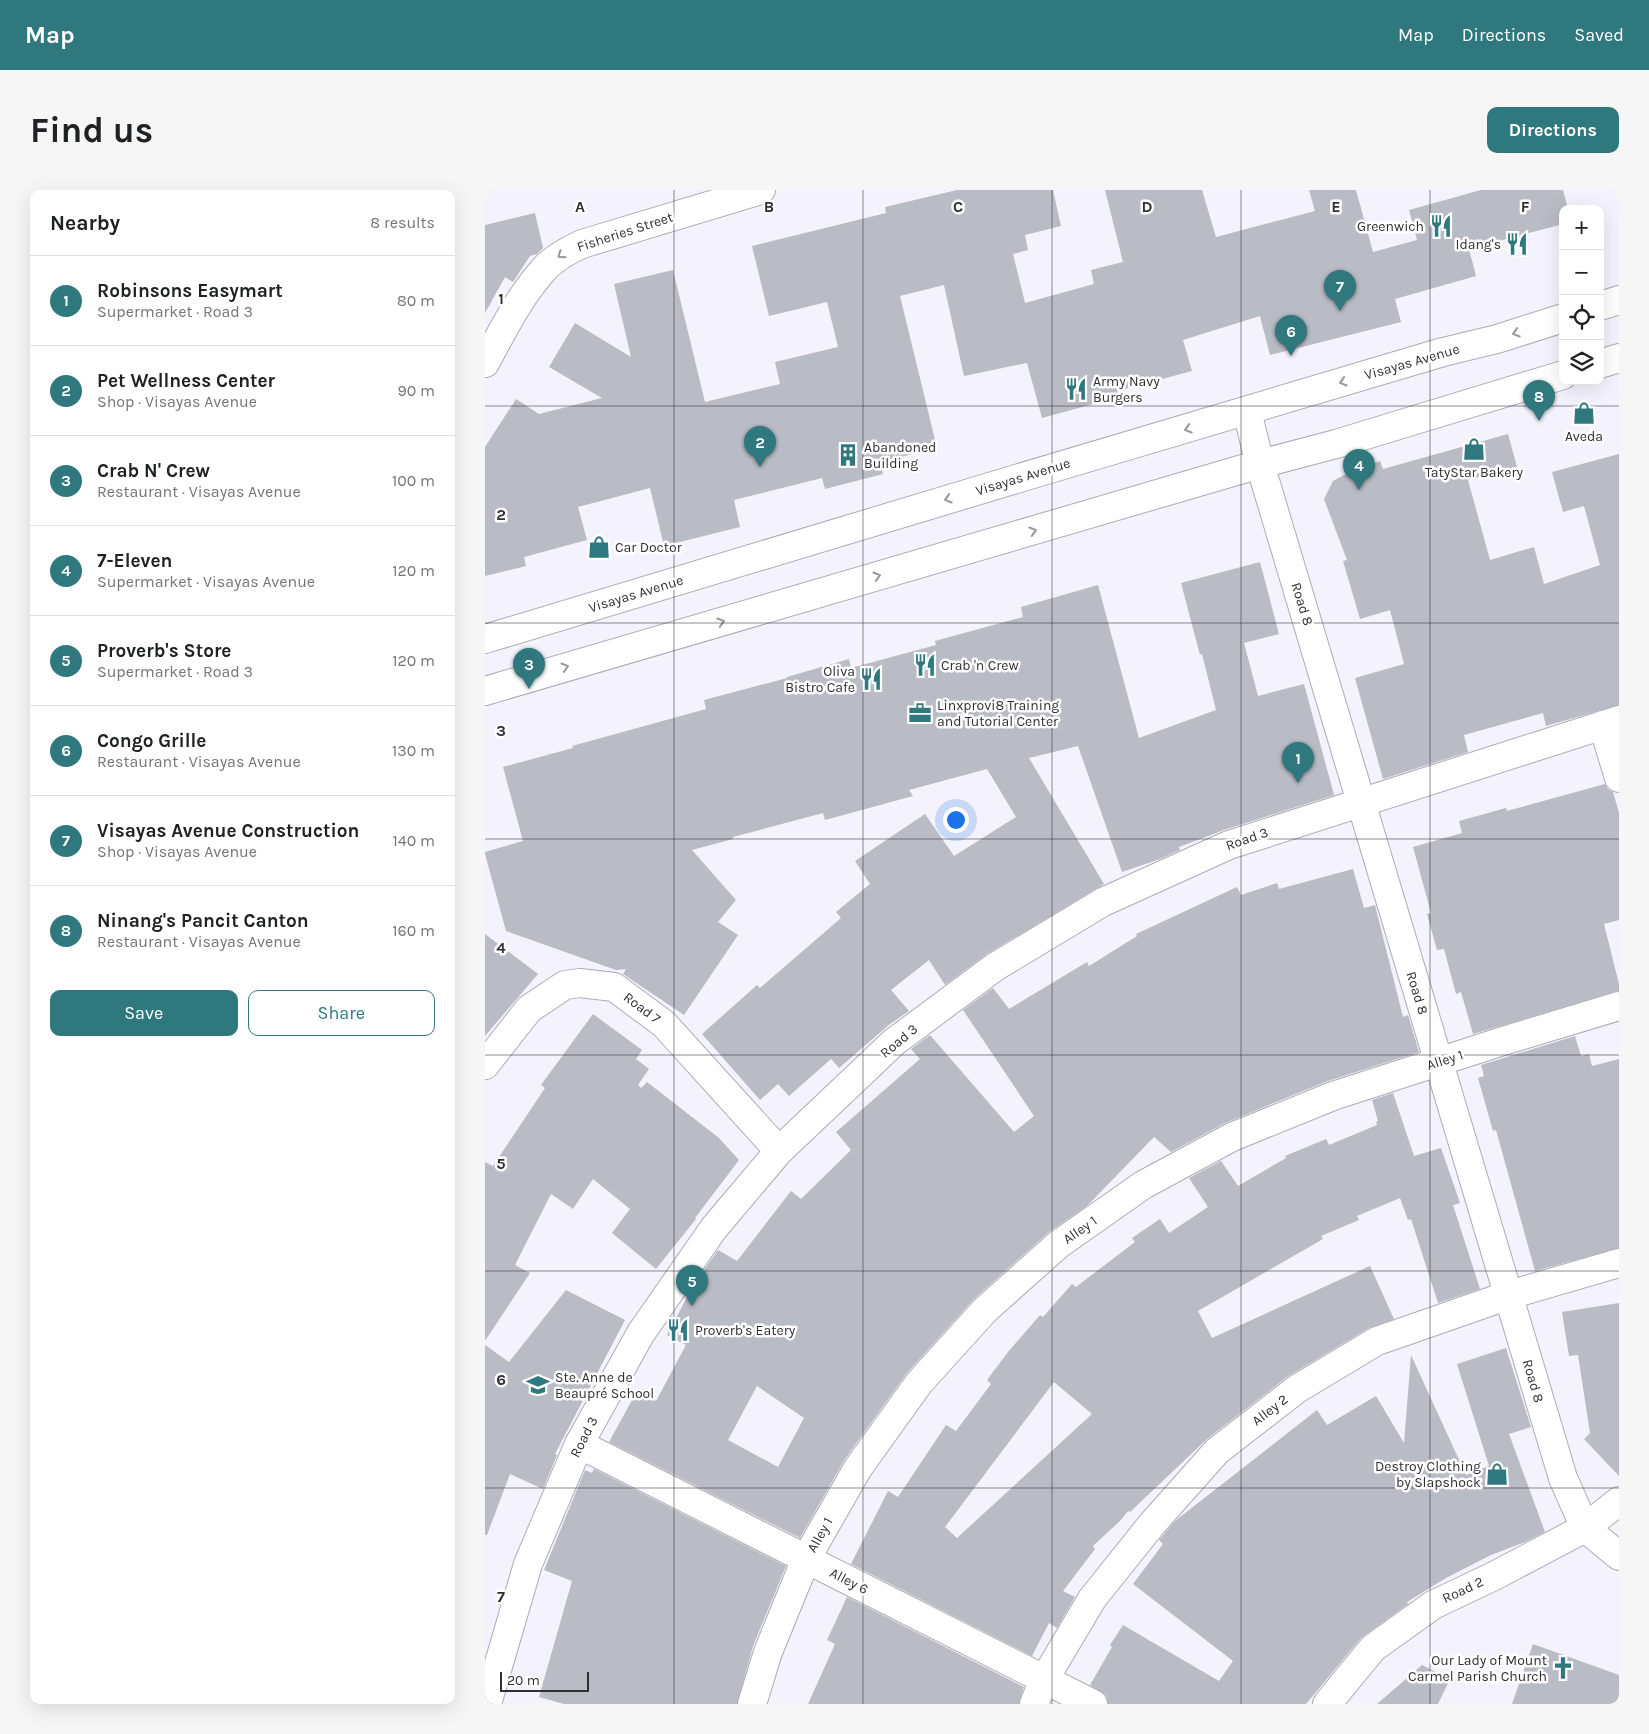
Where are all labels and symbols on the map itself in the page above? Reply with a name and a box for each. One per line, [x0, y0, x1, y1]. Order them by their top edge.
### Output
text: A [575, 197, 585, 216]
text: B [764, 197, 774, 216]
text: C [953, 197, 963, 216]
text: D [1142, 197, 1153, 216]
text: E [1331, 197, 1341, 216]
text: F [1521, 197, 1530, 216]
street label: Fisheries Street [575, 208, 675, 256]
restaurant icon: Greenwich [1428, 213, 1454, 239]
place label: Greenwich [1357, 218, 1424, 235]
restaurant icon: Idang's [1504, 231, 1530, 257]
place label: Idang's [1455, 236, 1501, 253]
one-way arrow [557, 249, 567, 258]
pin: 7 [1324, 270, 1356, 311]
text: 1 [498, 289, 504, 308]
pin: 6 [1275, 315, 1307, 356]
one-way arrow [1513, 327, 1521, 337]
street label: Visayas Avenue [1363, 340, 1461, 384]
place label: Army Navy Burgers [1093, 373, 1160, 406]
restaurant icon: Army Navy Burgers [1063, 376, 1089, 402]
one-way arrow [1340, 377, 1348, 387]
pin: 8 [1523, 380, 1555, 421]
shop icon: Aveda [1571, 400, 1597, 426]
one-way arrow [1184, 423, 1192, 433]
pin: 2 [744, 426, 776, 467]
place label: Aveda [1565, 428, 1603, 445]
shop icon: TatyStar Bakery [1461, 436, 1487, 462]
place label: Abandoned Building [864, 439, 936, 472]
building icon: Abandoned Building [835, 442, 861, 468]
pin: 4 [1343, 449, 1375, 490]
street label: Visayas Avenue [974, 455, 1072, 499]
place label: TatyStar Bakery [1425, 464, 1524, 481]
one-way arrow [944, 494, 952, 504]
text: 2 [496, 505, 506, 524]
one-way arrow [1029, 526, 1037, 536]
shop icon: Car Doctor [586, 534, 612, 560]
place label: Car Doctor [615, 539, 683, 556]
street label: Visayas Avenue [587, 572, 685, 616]
one-way arrow [873, 572, 881, 582]
street label: Road 8 [1287, 580, 1317, 628]
one-way arrow [717, 617, 725, 627]
pin: 3 [513, 648, 545, 689]
restaurant icon: Crab 'n Crew [912, 652, 938, 678]
place label: Crab 'n Crew [941, 657, 1019, 674]
one-way arrow [561, 663, 569, 673]
place label: Oliva Bistro Cafe [785, 663, 855, 696]
restaurant icon: Oliva Bistro Cafe [858, 666, 884, 692]
place label: Linxprovi8 Training and Tutorial Center [937, 697, 1059, 730]
office icon: Linxprovi8 Training and Tutorial Center [907, 700, 933, 726]
text: 3 [496, 721, 506, 740]
pin: 1 [1282, 742, 1314, 783]
your location [943, 807, 969, 833]
street label: Road 3 [1224, 824, 1270, 854]
text: 4 [496, 938, 506, 957]
street label: Road 8 [1402, 969, 1432, 1017]
street label: Road 7 [620, 989, 664, 1028]
street label: Road 3 [877, 1020, 921, 1062]
street label: Alley 1 [1425, 1046, 1465, 1074]
text: 5 [496, 1154, 506, 1173]
street label: Alley 1 [1060, 1212, 1100, 1248]
pin: 5 [676, 1265, 708, 1306]
restaurant icon: Proverb's Eatery [665, 1317, 691, 1343]
place label: Proverb's Eatery [695, 1322, 796, 1339]
street label: Road 8 [1519, 1357, 1547, 1405]
place label: Ste. Anne de Beaupré School [555, 1369, 654, 1402]
text: 6 [496, 1370, 506, 1389]
school or university icon: Ste. Anne de Beaupré School [525, 1372, 551, 1398]
street label: Alley 2 [1249, 1391, 1291, 1429]
street label: Road 3 [566, 1414, 602, 1460]
place label: Destroy Clothing by Slapshock [1375, 1458, 1481, 1491]
shop icon: Destroy Clothing by Slapshock [1484, 1461, 1510, 1487]
street label: Alley 1 [803, 1514, 837, 1556]
street label: Alley 6 [827, 1564, 871, 1598]
street label: Road 2 [1440, 1573, 1486, 1607]
text: 7 [497, 1587, 505, 1606]
place label: Our Lady of Mount Carmel Parish Church [1408, 1652, 1547, 1685]
church icon: Our Lady of Mount Carmel Parish Church [1550, 1655, 1576, 1681]
scale bar [500, 1669, 589, 1692]

